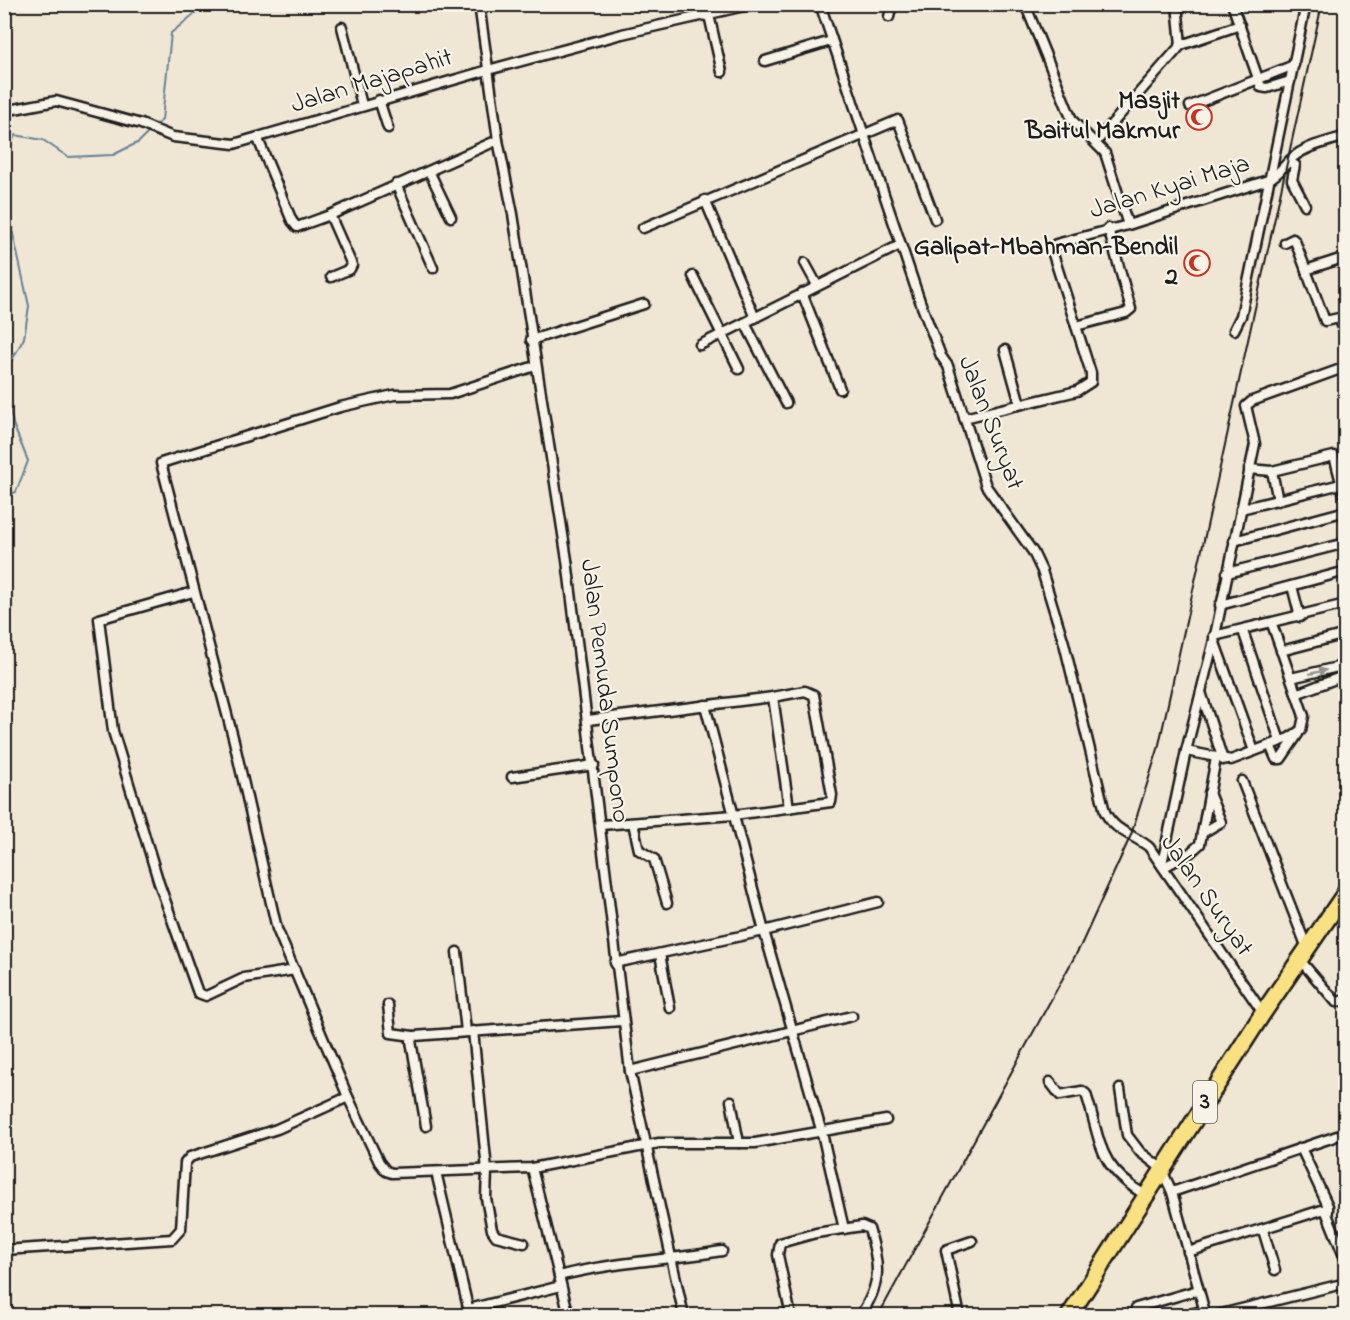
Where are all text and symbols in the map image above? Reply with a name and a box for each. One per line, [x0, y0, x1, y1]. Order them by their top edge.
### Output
street label: Jalan Majapahit [286, 39, 458, 125]
place label: Masjit Baitul Makmur [1024, 83, 1181, 151]
mosque icon: Masjit Baitul Makmur [1184, 102, 1214, 132]
street label: Jalan Kyai Maja [1085, 146, 1255, 230]
place label: Galipat-Mbahman-Bendil 2 [914, 229, 1178, 297]
mosque icon: Galipat-Mbahman-Bendil 2 [1182, 248, 1212, 278]
street label: Jalan Suryat [947, 350, 1033, 496]
street label: Jalan Pemuda Sumpono [569, 557, 639, 825]
one-way arrow [1309, 666, 1327, 676]
street label: Jalan Suryat [1150, 827, 1262, 965]
road number: 3 [1193, 1081, 1217, 1123]

